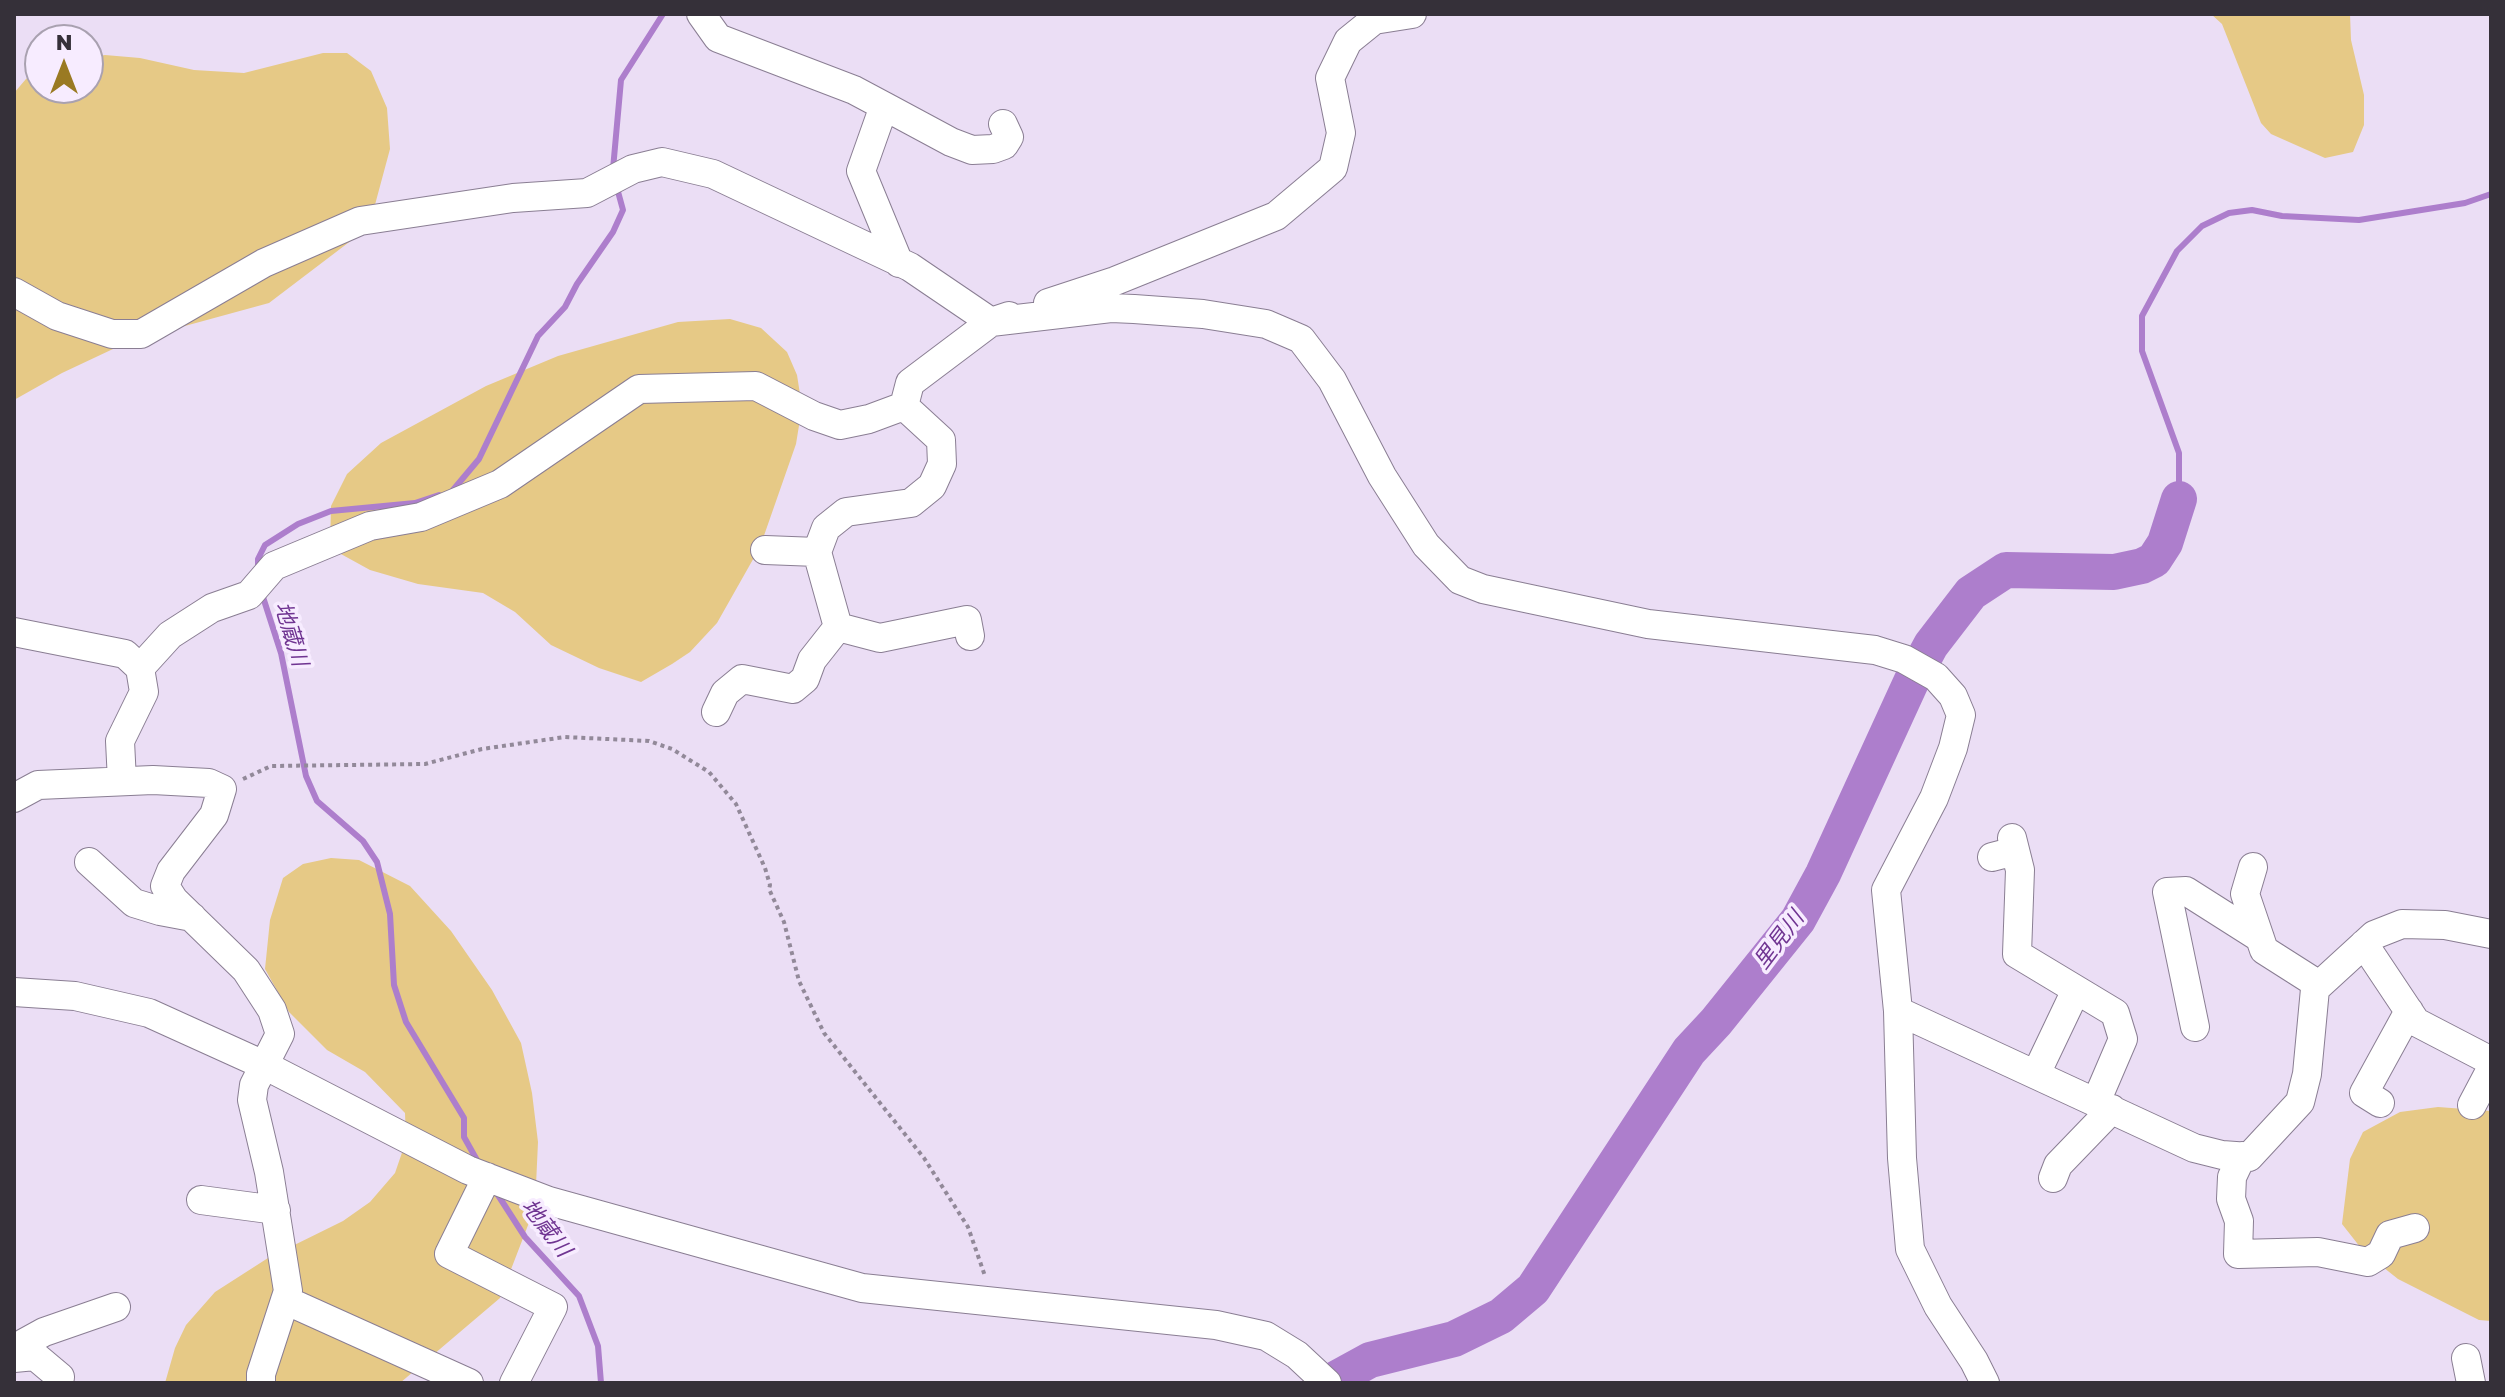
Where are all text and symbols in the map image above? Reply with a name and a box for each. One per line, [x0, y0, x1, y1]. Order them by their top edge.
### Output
north arrow [24, 24, 104, 104]
text: N [56, 28, 72, 55]
water label: 地蔵川 [269, 599, 313, 669]
water label: 里見川 [1749, 906, 1809, 974]
water label: 地蔵川 [515, 1194, 577, 1262]

